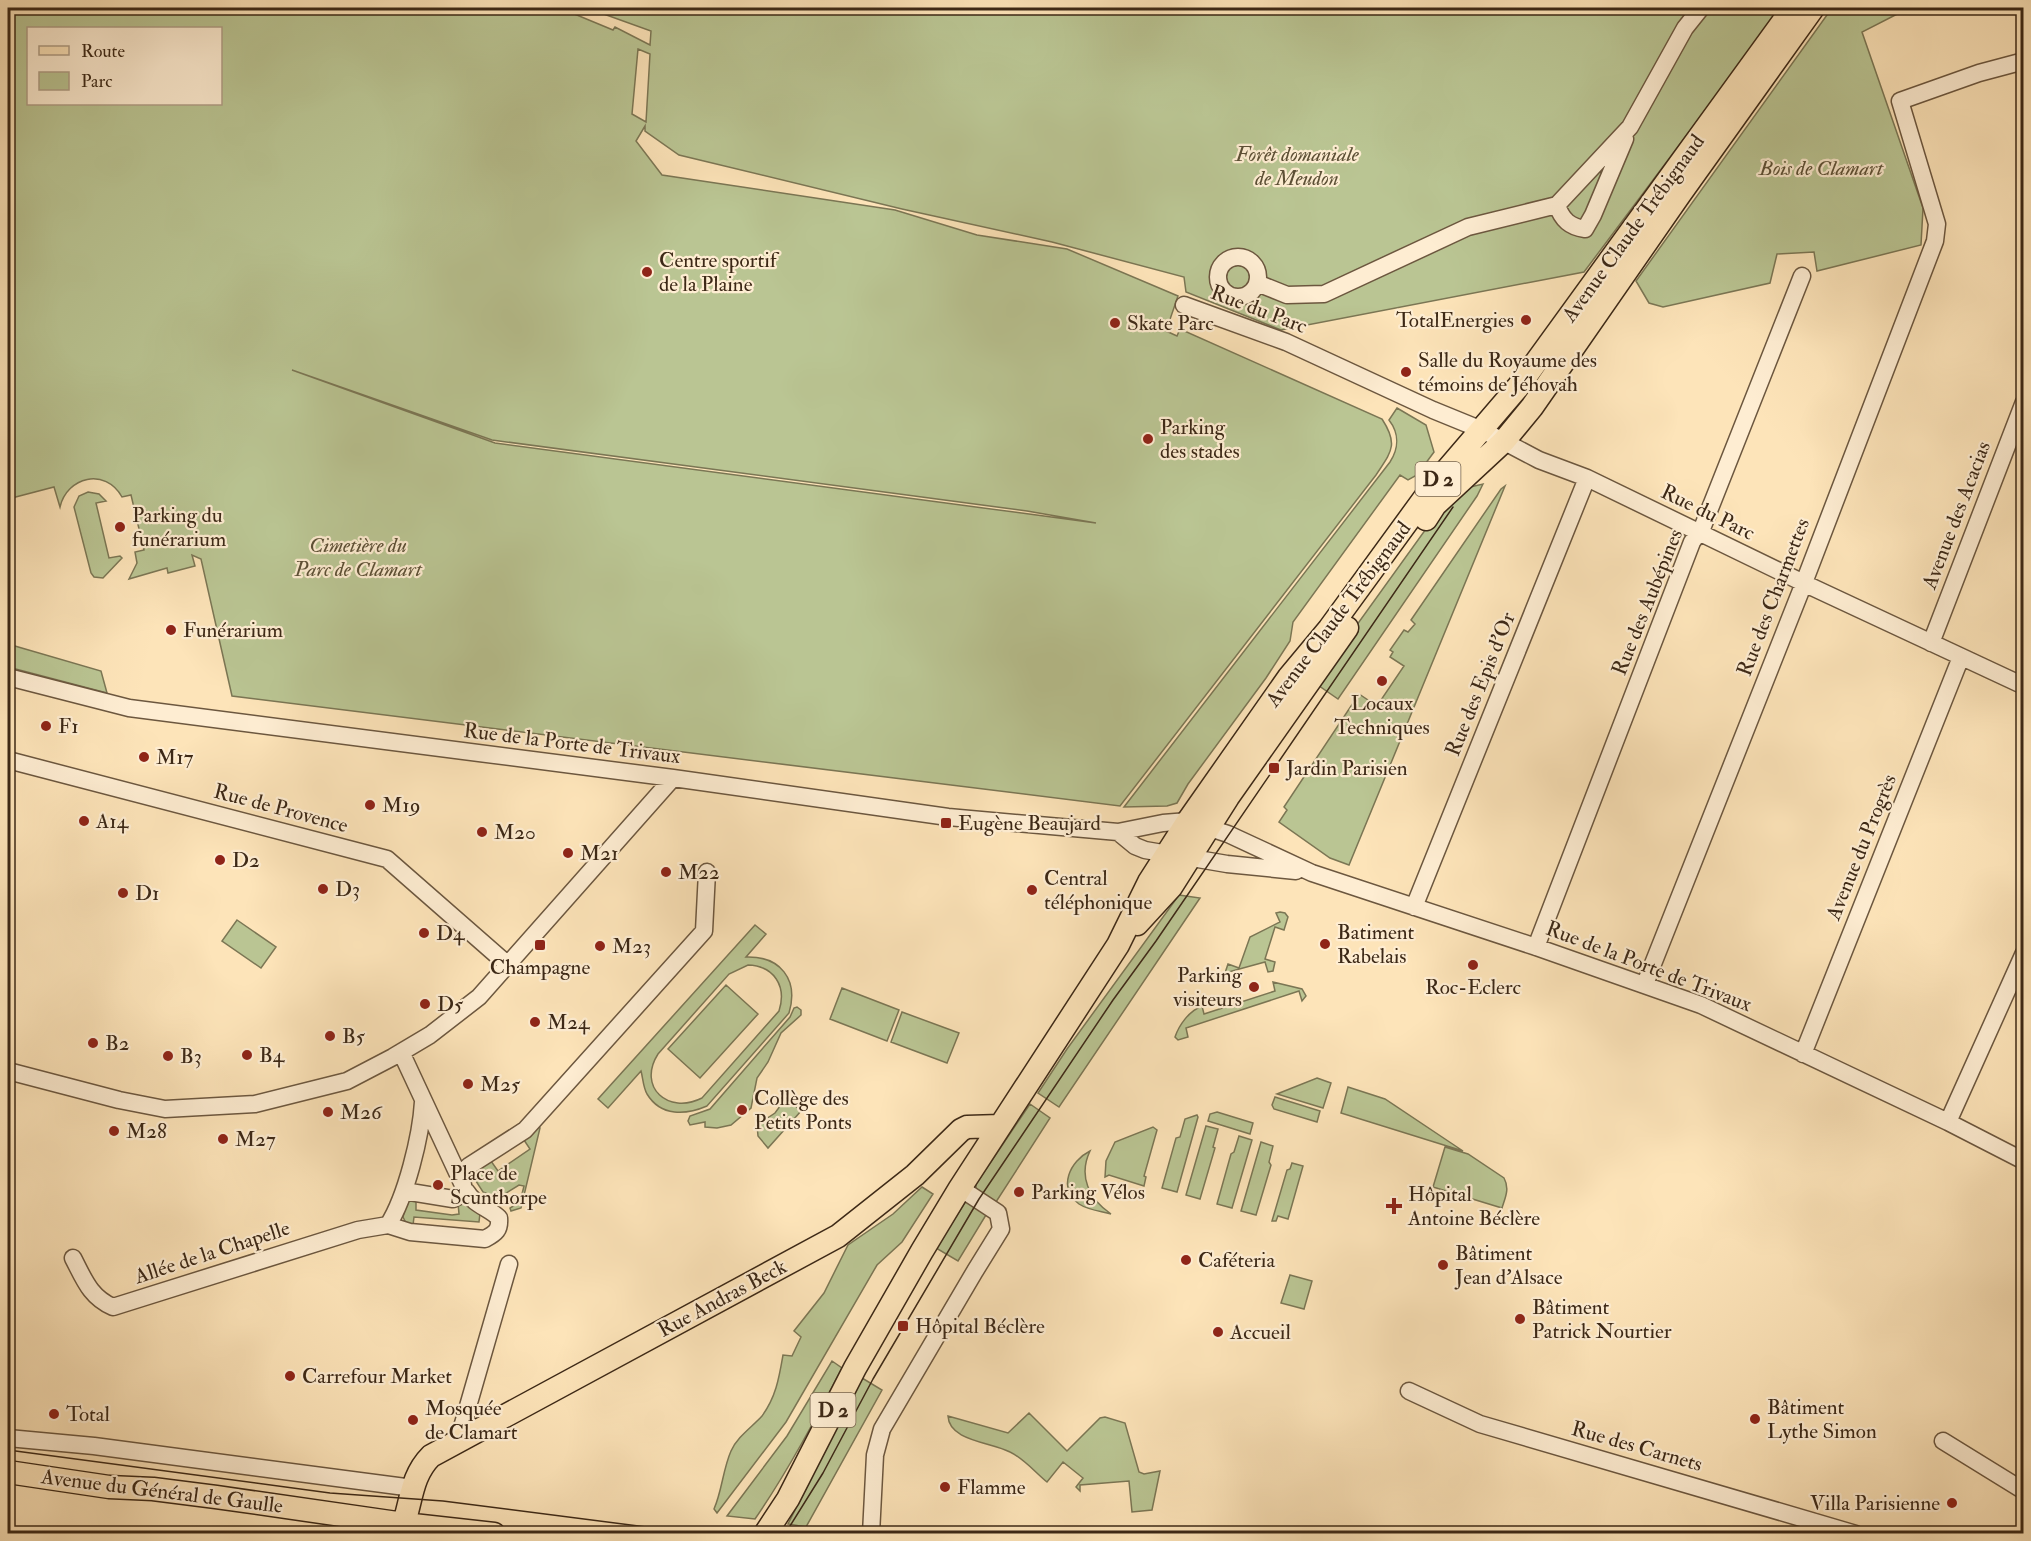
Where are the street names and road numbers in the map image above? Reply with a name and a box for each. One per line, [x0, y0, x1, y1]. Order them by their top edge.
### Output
street label: Avenue Claude Trébignaud [1556, 129, 1711, 328]
street label: Rue du Parc [1207, 279, 1311, 340]
street label: Avenue des Acacias [1916, 437, 1997, 594]
road number: D 2 [1416, 462, 1460, 496]
street label: Rue du Parc [1656, 478, 1760, 547]
street label: Rue des Charmettes [1731, 514, 1816, 680]
street label: Avenue Claude Trébignaud [1259, 516, 1417, 713]
street label: Rue des Aubépines [1606, 525, 1689, 679]
street label: Rue des Epis d'Or [1439, 608, 1522, 760]
street label: Rue de la Porte de Trivaux [462, 717, 683, 770]
street label: Avenue du Progrès [1820, 770, 1903, 925]
street label: Rue de Provence [211, 778, 351, 839]
street label: Rue de la Porte de Trivaux [1542, 915, 1756, 1018]
street label: Allée de la Chapelle [130, 1215, 293, 1291]
street label: Rue Andras Beck [653, 1253, 791, 1344]
road number: D 2 [810, 1393, 856, 1427]
street label: Rue des Carnets [1568, 1415, 1705, 1478]
street label: Avenue du Général de Gaulle [39, 1463, 285, 1520]

